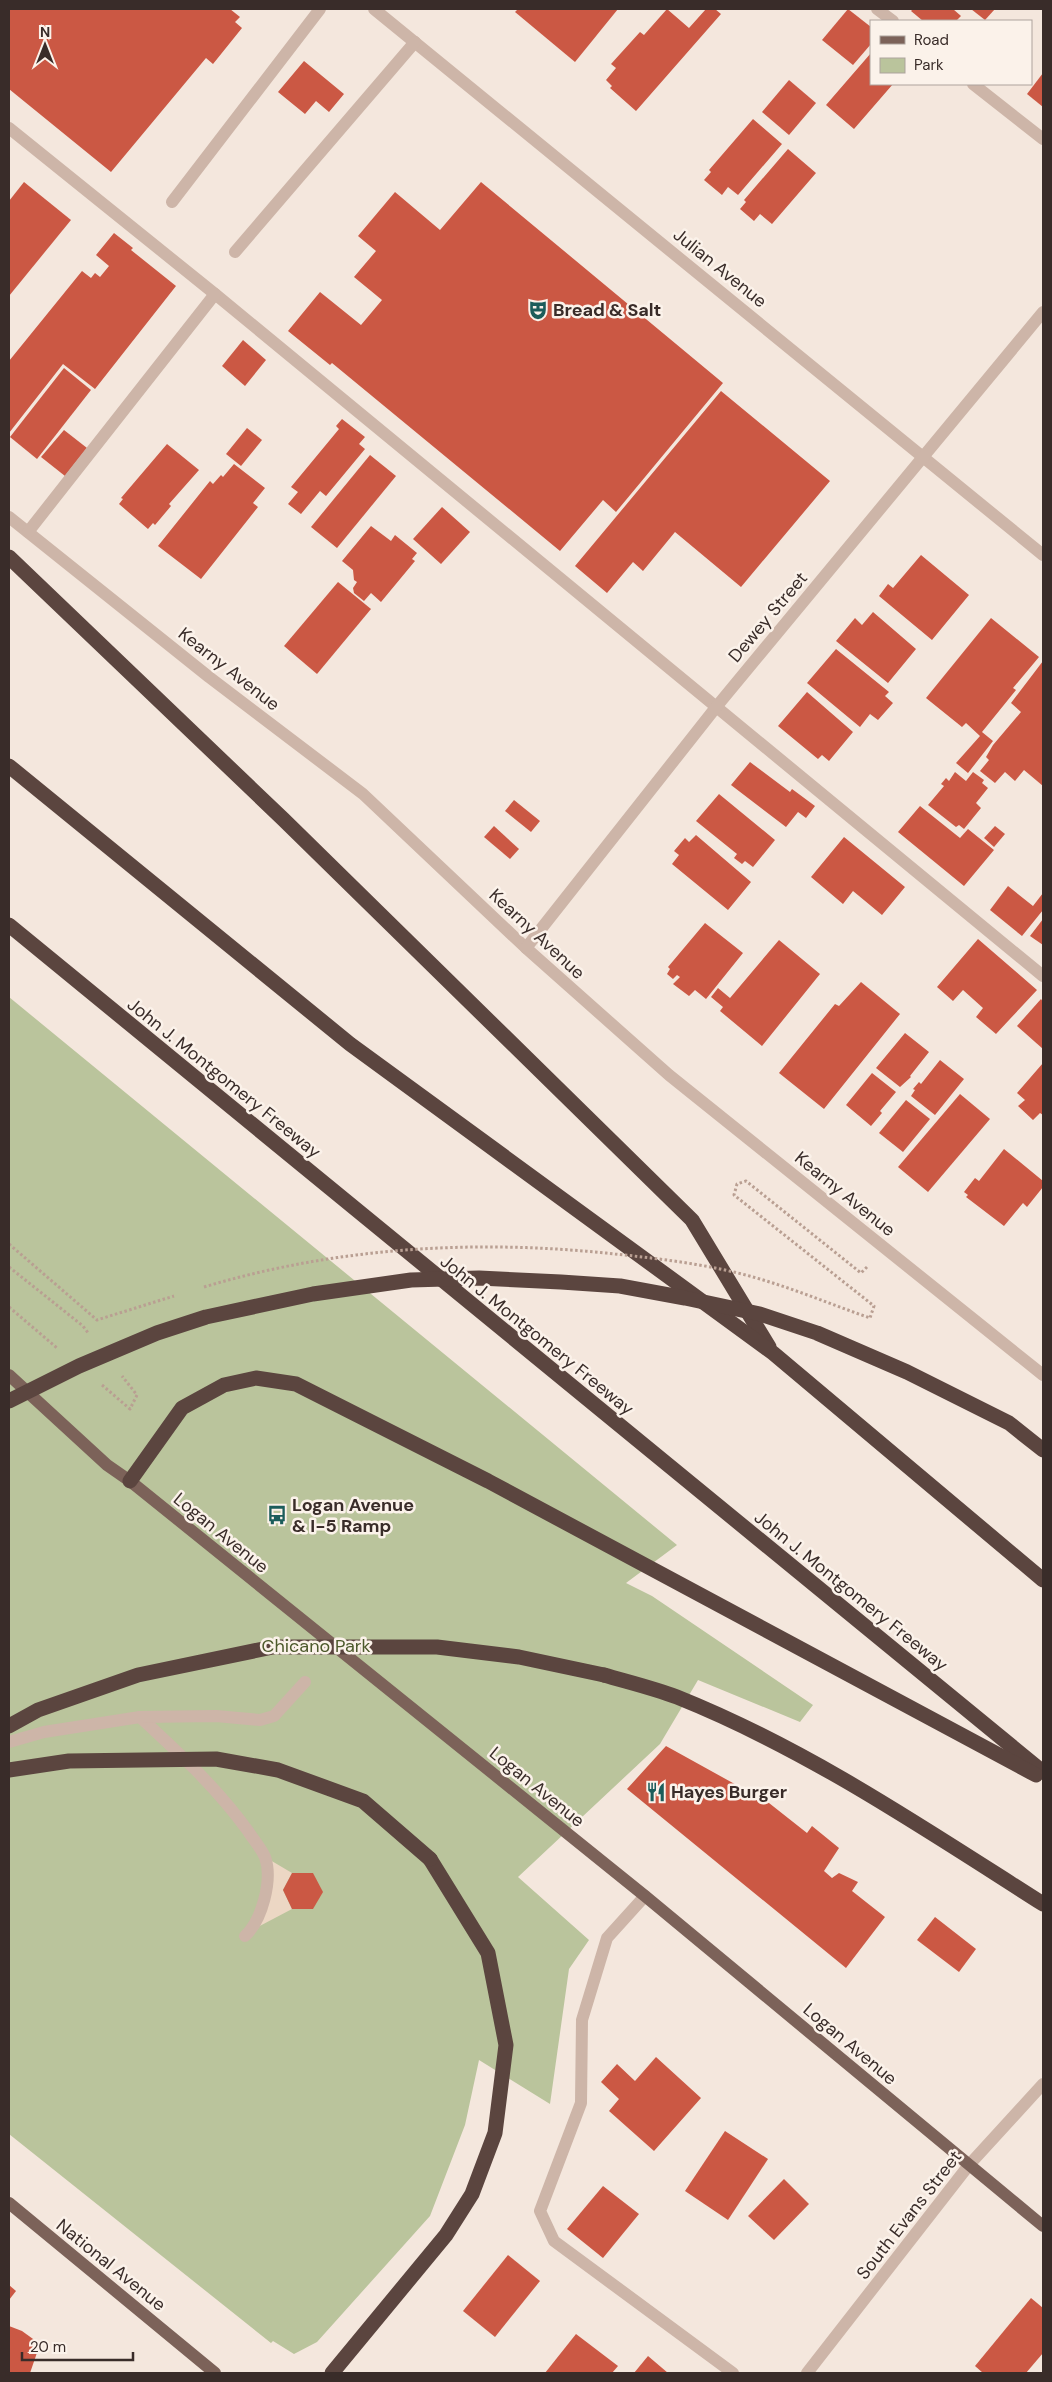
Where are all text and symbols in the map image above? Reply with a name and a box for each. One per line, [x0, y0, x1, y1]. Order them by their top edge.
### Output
north arrow [20, 20, 70, 70]
legend [870, 20, 1032, 85]
text: N [40, 23, 50, 41]
text: Road [914, 30, 949, 50]
text: Park [914, 55, 944, 75]
street label: Julian Avenue [668, 223, 772, 313]
place label: Bread & Salt [553, 298, 661, 322]
theatre icon: Bread & Salt [527, 299, 549, 321]
street label: Dewey Street [723, 567, 813, 667]
street label: Kearny Avenue [173, 622, 285, 716]
street label: Kearny Avenue [484, 883, 590, 985]
street label: John J. Montgomery Freeway [122, 992, 326, 1164]
street label: Kearny Avenue [790, 1146, 900, 1242]
street label: John J. Montgomery Freeway [435, 1249, 639, 1421]
street label: Logan Avenue [169, 1487, 273, 1579]
place label: Logan Avenue & I-5 Ramp [292, 1493, 414, 1538]
bus stop icon: Logan Avenue & I-5 Ramp [266, 1504, 288, 1526]
street label: John J. Montgomery Freeway [749, 1505, 953, 1677]
park label: Chicano Park [261, 1634, 371, 1658]
street label: Logan Avenue [485, 1741, 589, 1833]
place label: Hayes Burger [671, 1780, 787, 1804]
restaurant icon: Hayes Burger [645, 1781, 667, 1803]
street label: Logan Avenue [798, 1998, 902, 2090]
street label: South Evans Street [851, 2145, 967, 2285]
street label: National Avenue [51, 2213, 171, 2317]
scale bar [22, 2330, 134, 2362]
text: 20 m [30, 2337, 66, 2357]

